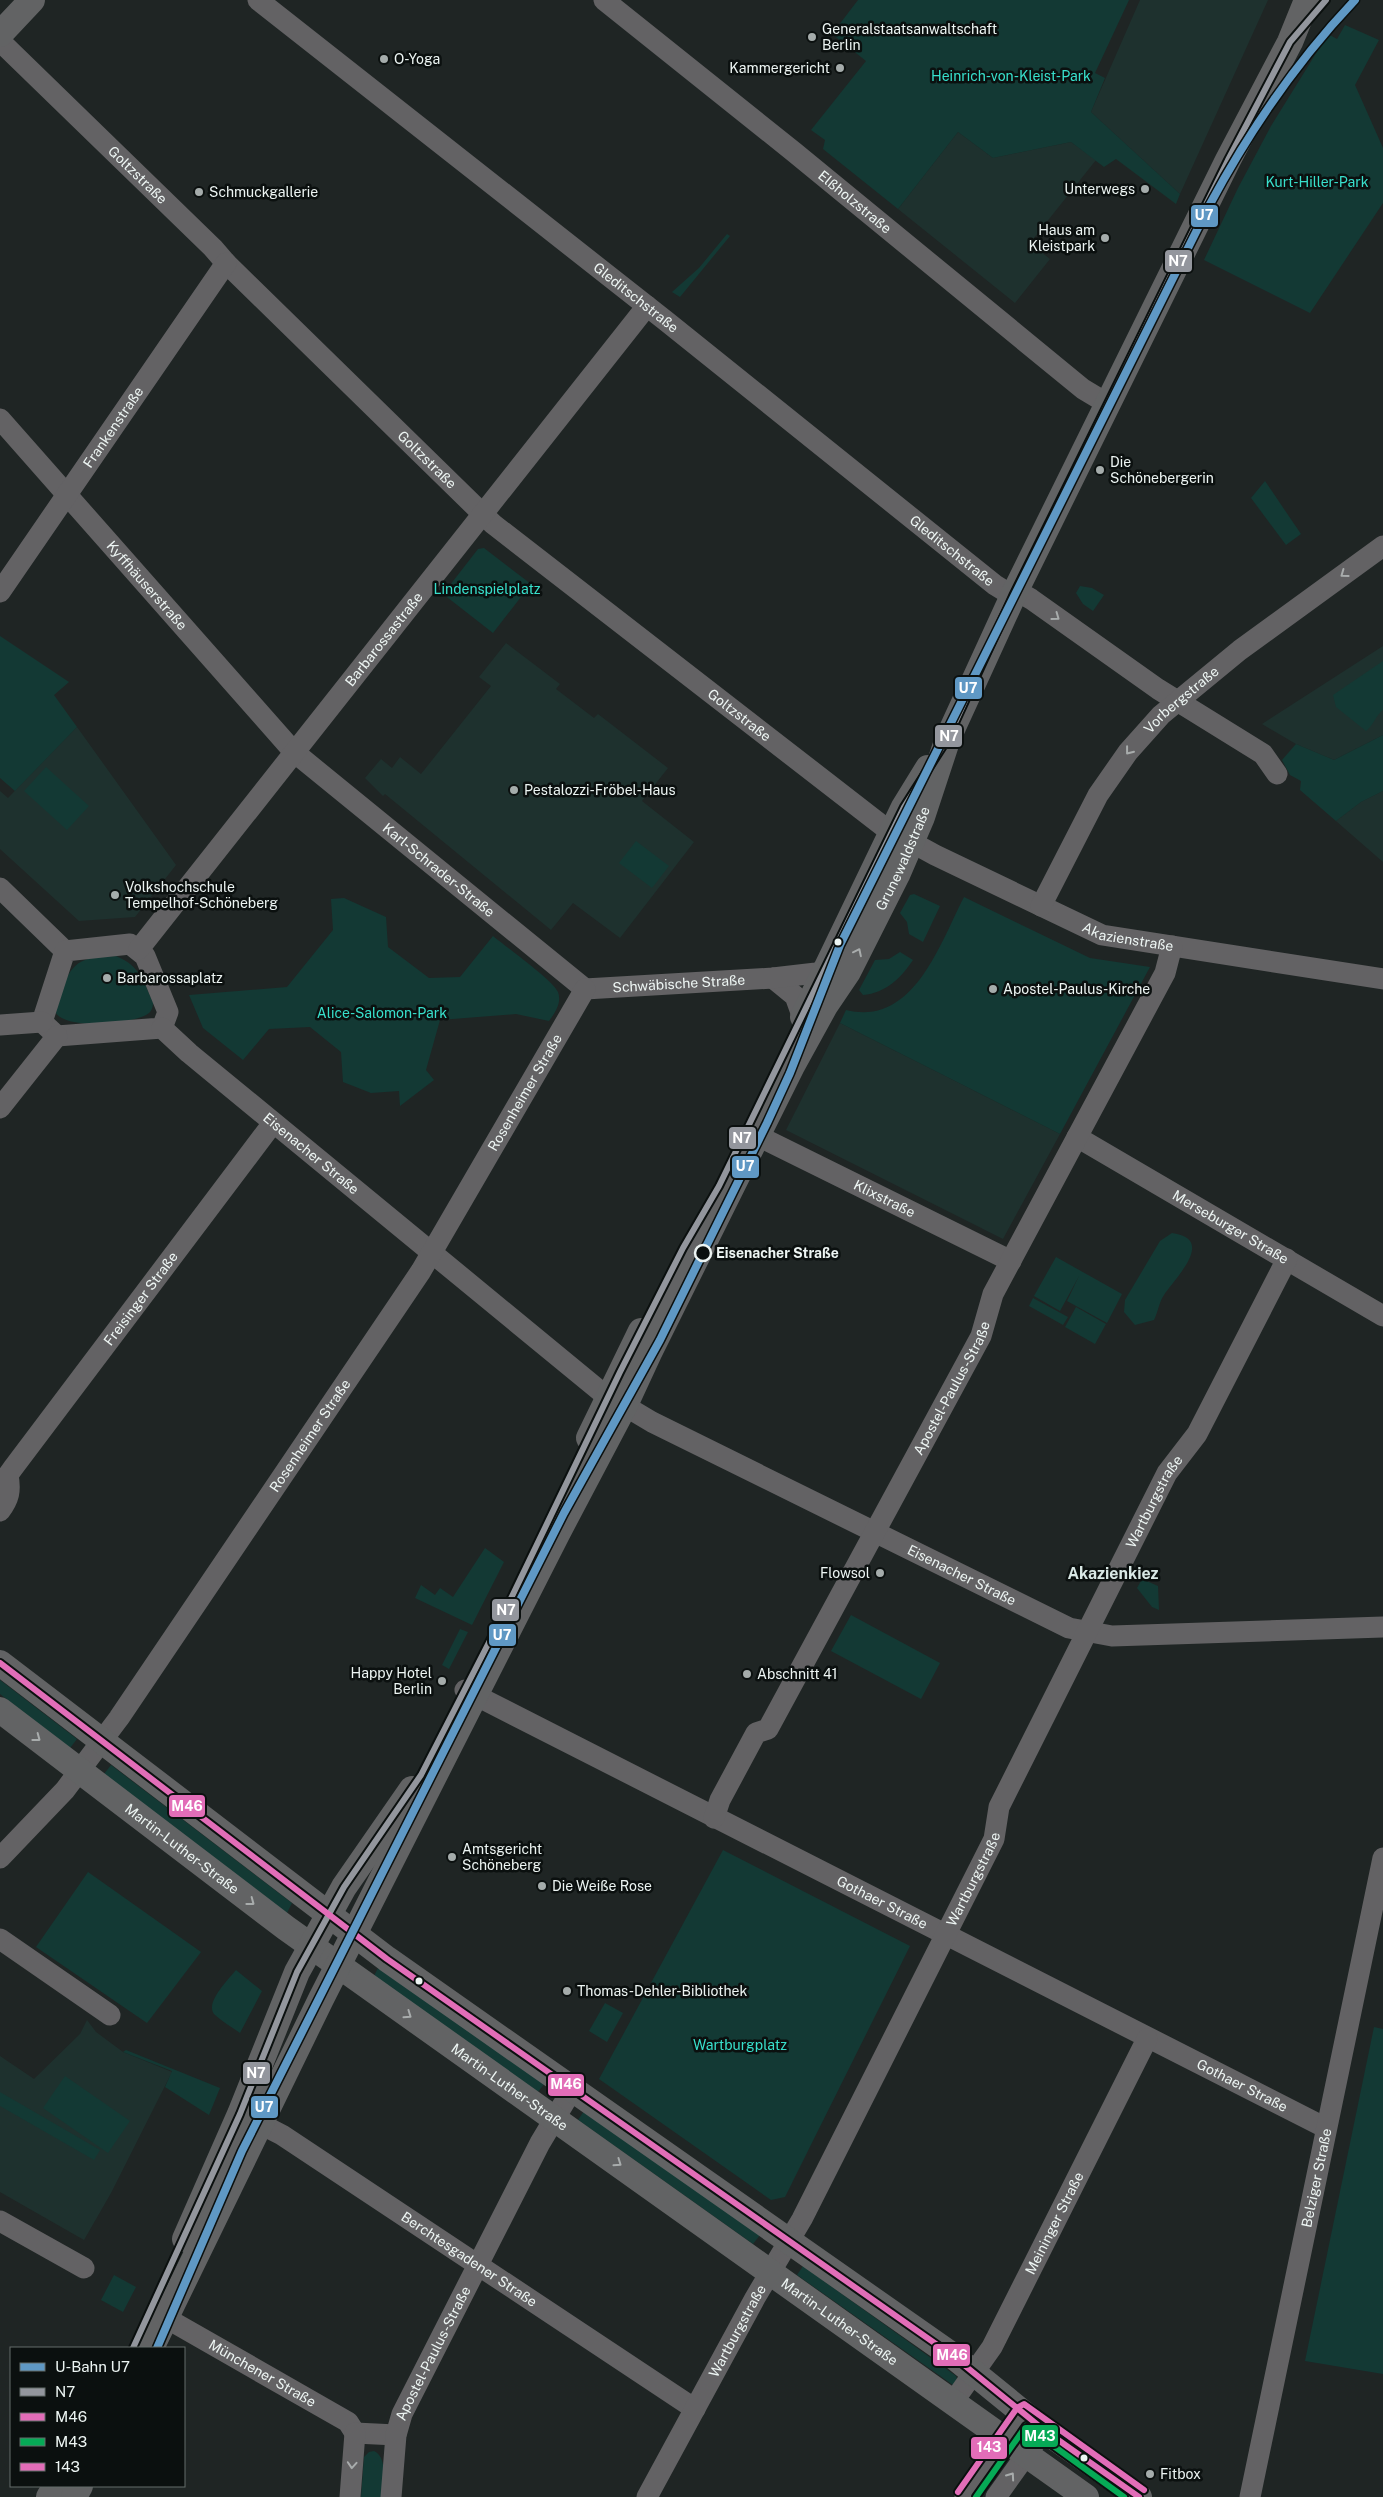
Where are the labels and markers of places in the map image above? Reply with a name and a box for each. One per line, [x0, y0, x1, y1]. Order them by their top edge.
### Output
place label: Generalstaatsanwaltschaft Berlin [822, 21, 997, 53]
marker: Generalstaatsanwaltschaft Berlin [806, 31, 818, 43]
place label: O-Yoga [394, 51, 440, 67]
marker: O-Yoga [378, 53, 390, 65]
place label: Kammergericht [729, 60, 830, 76]
marker: Kammergericht [834, 62, 846, 74]
place label: Unterwegs [1064, 181, 1135, 197]
marker: Unterwegs [1139, 183, 1151, 195]
place label: Schmuckgallerie [209, 184, 318, 200]
marker: Schmuckgallerie [193, 186, 205, 198]
place label: Haus am Kleistpark [1028, 222, 1095, 254]
marker: Haus am Kleistpark [1099, 232, 1111, 244]
place label: Die Schönebergerin [1110, 454, 1214, 486]
marker: Die Schönebergerin [1094, 464, 1106, 476]
place label: Pestalozzi-Fröbel-Haus [524, 782, 676, 798]
marker: Pestalozzi-Fröbel-Haus [508, 784, 520, 796]
place label: Volkshochschule Tempelhof-Schöneberg [125, 879, 278, 911]
marker: Volkshochschule Tempelhof-Schöneberg [109, 889, 121, 901]
unlabelled marker [833, 937, 843, 947]
place label: Barbarossaplatz [117, 970, 223, 986]
marker: Barbarossaplatz [101, 972, 113, 984]
place label: Apostel-Paulus-Kirche [1003, 981, 1150, 997]
marker: Apostel-Paulus-Kirche [987, 983, 999, 995]
marker: Eisenacher Straße [694, 1244, 712, 1262]
place label: Eisenacher Straße [716, 1245, 839, 1261]
place label: Flowsol [820, 1565, 870, 1581]
marker: Flowsol [874, 1567, 886, 1579]
place label: Happy Hotel Berlin [351, 1665, 432, 1697]
place label: Abschnitt 41 [757, 1666, 838, 1682]
marker: Abschnitt 41 [741, 1668, 753, 1680]
marker: Happy Hotel Berlin [436, 1675, 448, 1687]
place label: Amtsgericht Schöneberg [462, 1841, 542, 1873]
marker: Amtsgericht Schöneberg [446, 1851, 458, 1863]
place label: Die Weiße Rose [552, 1878, 652, 1894]
marker: Die Weiße Rose [536, 1880, 548, 1892]
unlabelled marker [414, 1976, 424, 1986]
place label: Thomas-Dehler-Bibliothek [577, 1983, 748, 1999]
marker: Thomas-Dehler-Bibliothek [561, 1985, 573, 1997]
unlabelled marker [1079, 2453, 1089, 2463]
place label: Fitbox [1160, 2466, 1201, 2482]
marker: Fitbox [1144, 2468, 1156, 2480]

